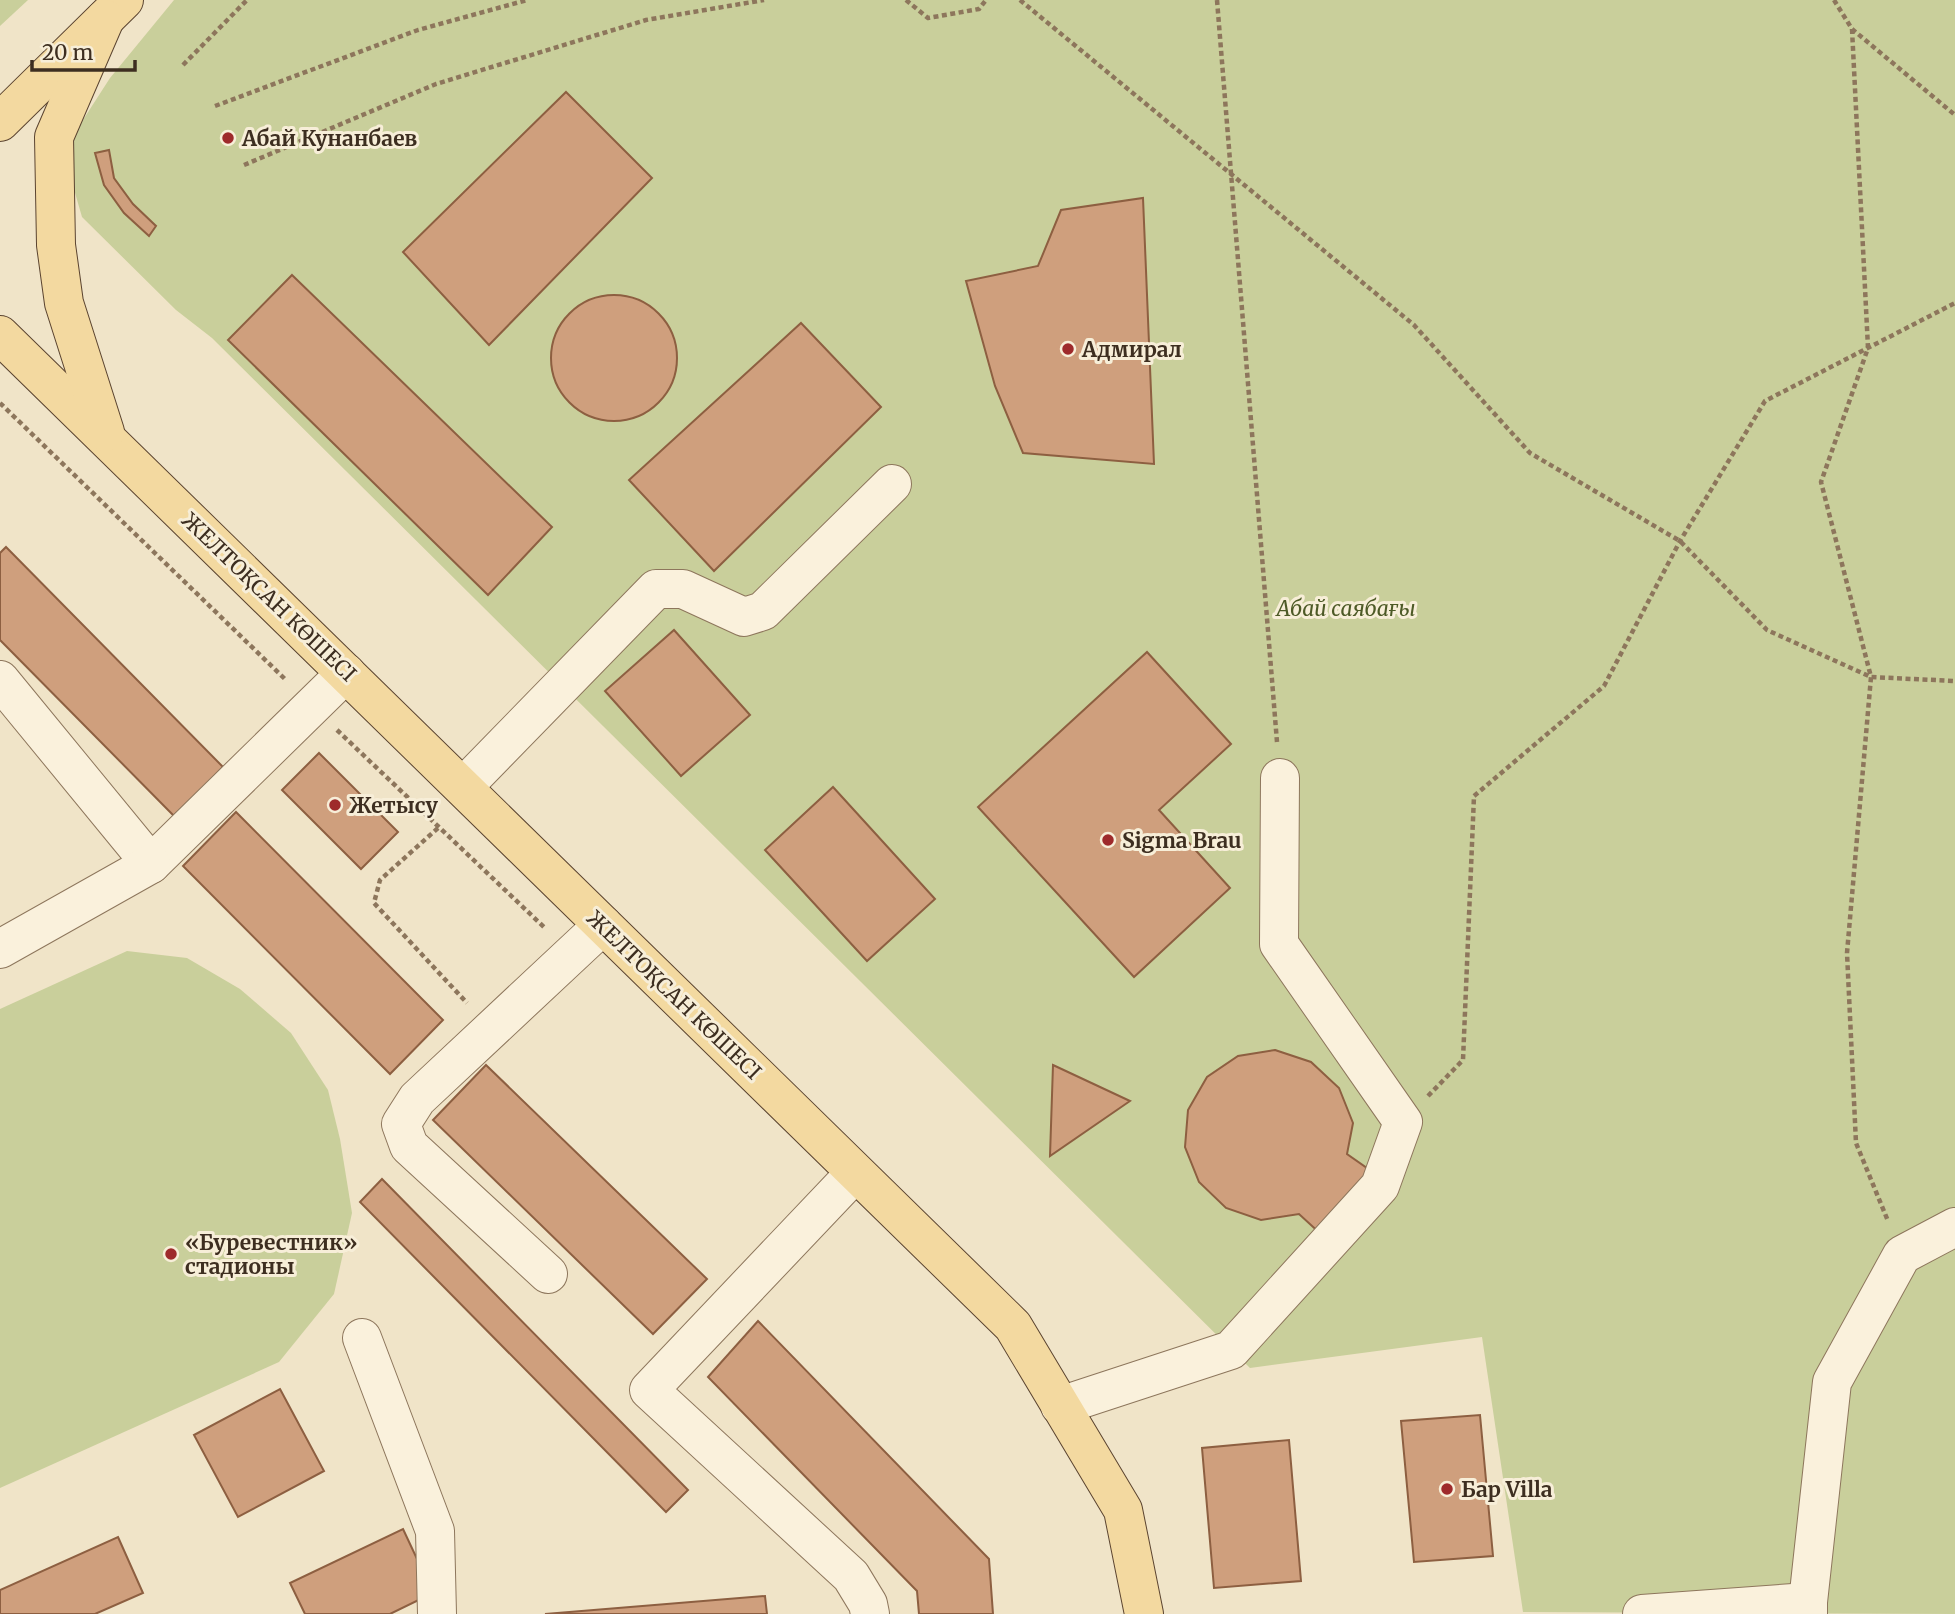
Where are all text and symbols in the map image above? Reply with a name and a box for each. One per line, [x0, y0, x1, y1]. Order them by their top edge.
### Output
scale bar [32, 28, 135, 72]
text: 20 m [42, 39, 94, 66]
place label: Абай Кунанбаев [241, 125, 417, 152]
marker: Абай Кунанбаев [220, 130, 236, 146]
place label: Адмирал [1081, 336, 1182, 363]
marker: Адмирал [1060, 341, 1076, 357]
street label: ЖЕЛТОҚСАН КӨШЕСІ [176, 507, 362, 687]
park label: Абай саябағы [1274, 595, 1416, 622]
place label: Жетысу [349, 792, 439, 819]
marker: Жетысу [327, 797, 343, 813]
place label: Sigma Brau [1122, 827, 1242, 854]
marker: Sigma Brau [1100, 832, 1116, 848]
street label: ЖЕЛТОҚСАН КӨШЕСІ [581, 905, 767, 1085]
place label: «Буревестник» стадионы [185, 1229, 358, 1280]
marker: «Буревестник» стадионы [163, 1246, 179, 1262]
place label: Бар Villa [1461, 1476, 1553, 1503]
marker: Бар Villa [1439, 1481, 1455, 1497]

